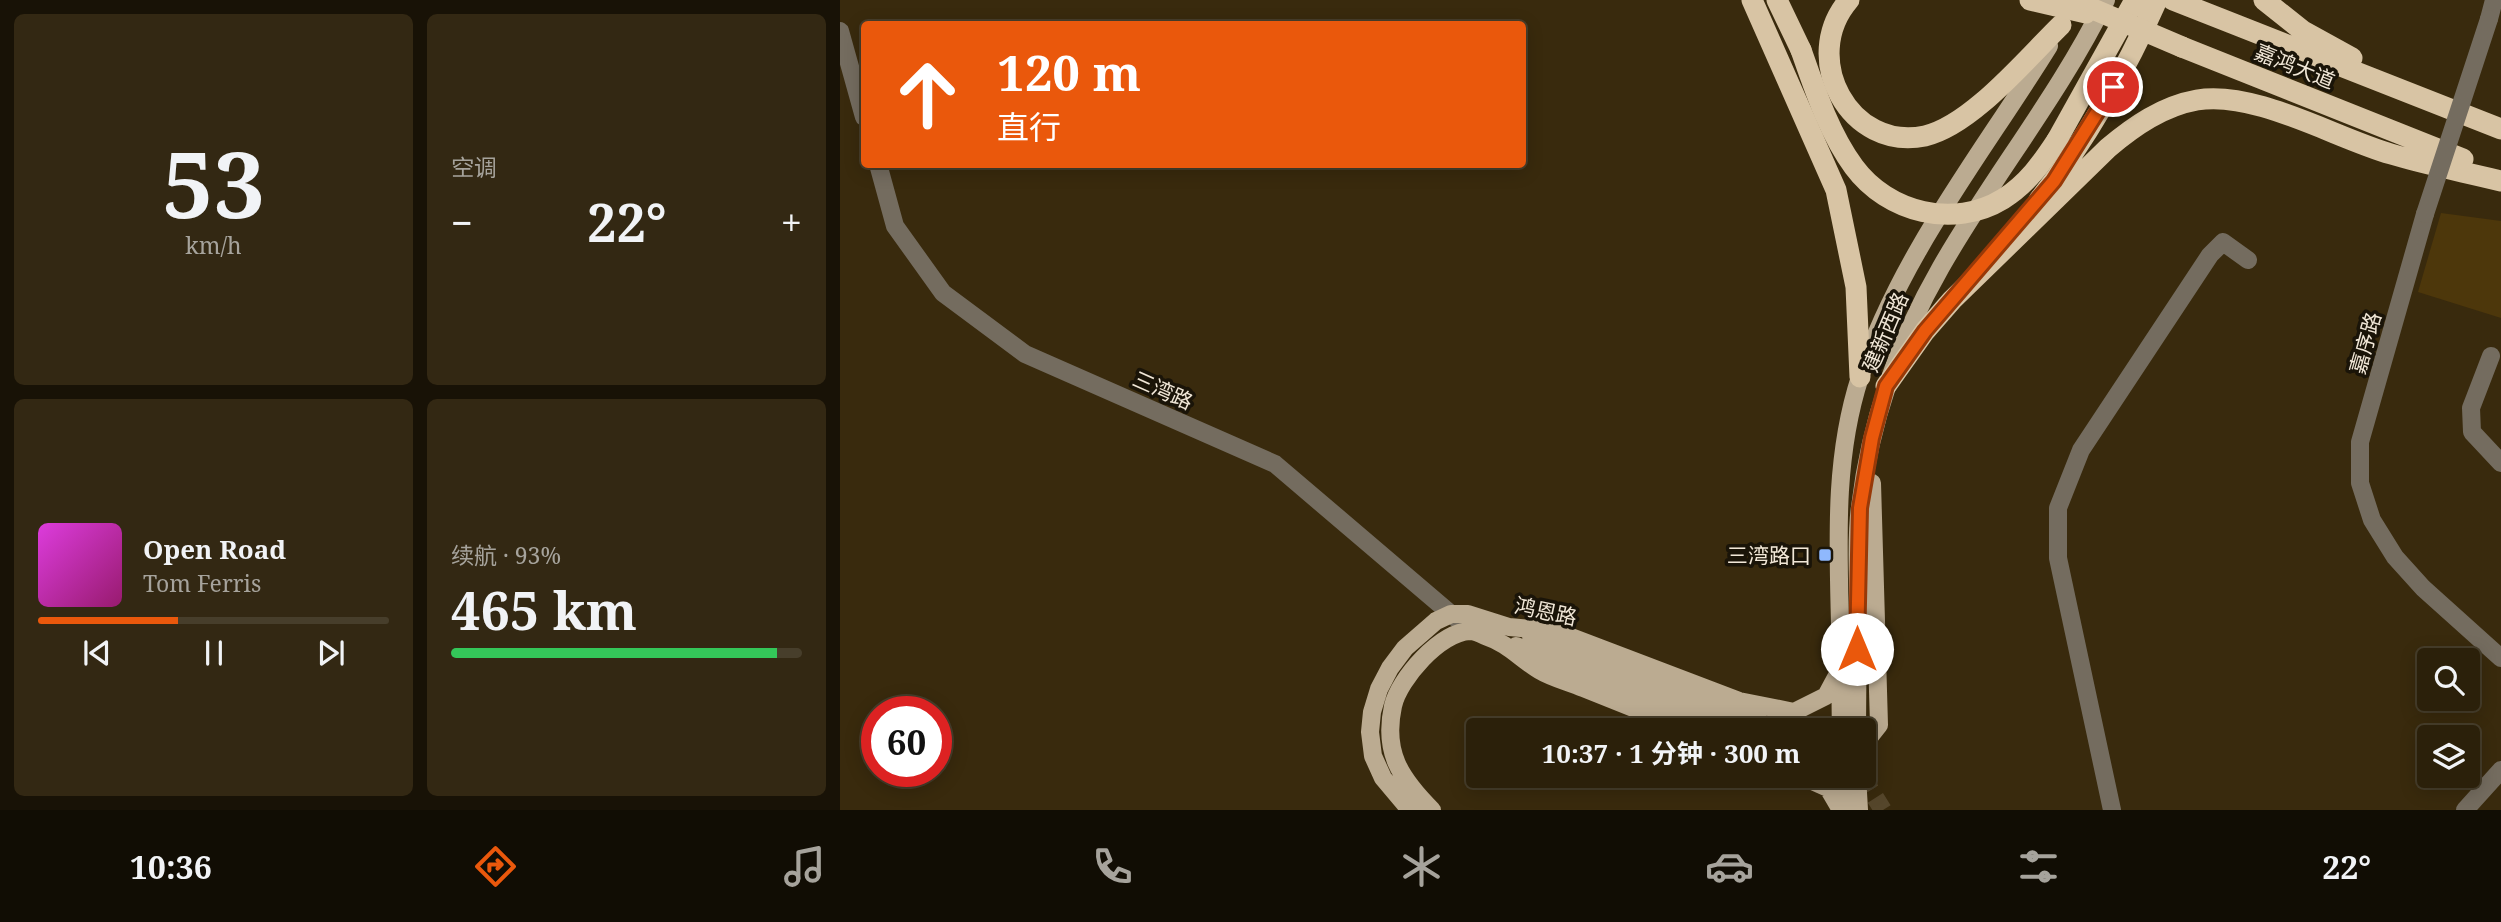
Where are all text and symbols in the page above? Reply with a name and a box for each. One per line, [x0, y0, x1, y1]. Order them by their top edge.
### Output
street label: 嘉鸿大道 [2251, 37, 2339, 95]
text: 120 m [997, 39, 1141, 105]
icon: ahead [882, 49, 973, 140]
pin [2083, 57, 2143, 117]
icon: arrive [2094, 68, 2132, 106]
text: 直行 [997, 105, 1061, 148]
text: 53 [162, 121, 265, 245]
text: 空调 [451, 151, 497, 183]
text: 22° [587, 186, 667, 257]
text: − [451, 196, 473, 248]
text: + [781, 196, 802, 248]
text: km/h [185, 229, 242, 261]
street label: 建新西路 [1856, 288, 1914, 376]
street label: 嘉序路 [2343, 309, 2387, 377]
street label: 三湾路 [1129, 364, 1197, 416]
text: Open Road [143, 531, 286, 567]
text: 续航 · 93% [451, 539, 561, 571]
place label: 三湾路口 [1727, 541, 1811, 569]
marker: 三湾路口 [1817, 547, 1833, 563]
text: Tom Ferris [143, 567, 261, 599]
text: 465 km [451, 574, 637, 645]
street label: 鸿恩路 [1512, 591, 1580, 631]
position arrow [1820, 612, 1894, 686]
icon: previous [78, 634, 116, 672]
icon: pause [195, 634, 233, 672]
icon: next [312, 634, 350, 672]
map controls [2417, 648, 2480, 788]
button: search [2417, 648, 2480, 711]
speed limit sign: 60 [861, 696, 952, 787]
button: layers [2417, 725, 2480, 788]
text: 10:37 · 1 分钟 · 300 m [1542, 735, 1800, 771]
icon: directions [471, 842, 520, 891]
icon: music [780, 842, 829, 891]
icon: phone [1088, 842, 1137, 891]
icon: climate [1397, 842, 1446, 891]
icon: car [1705, 842, 1754, 891]
icon: filters [2014, 842, 2063, 891]
text: 10:36 [130, 845, 212, 888]
text: 22° [2322, 845, 2371, 888]

